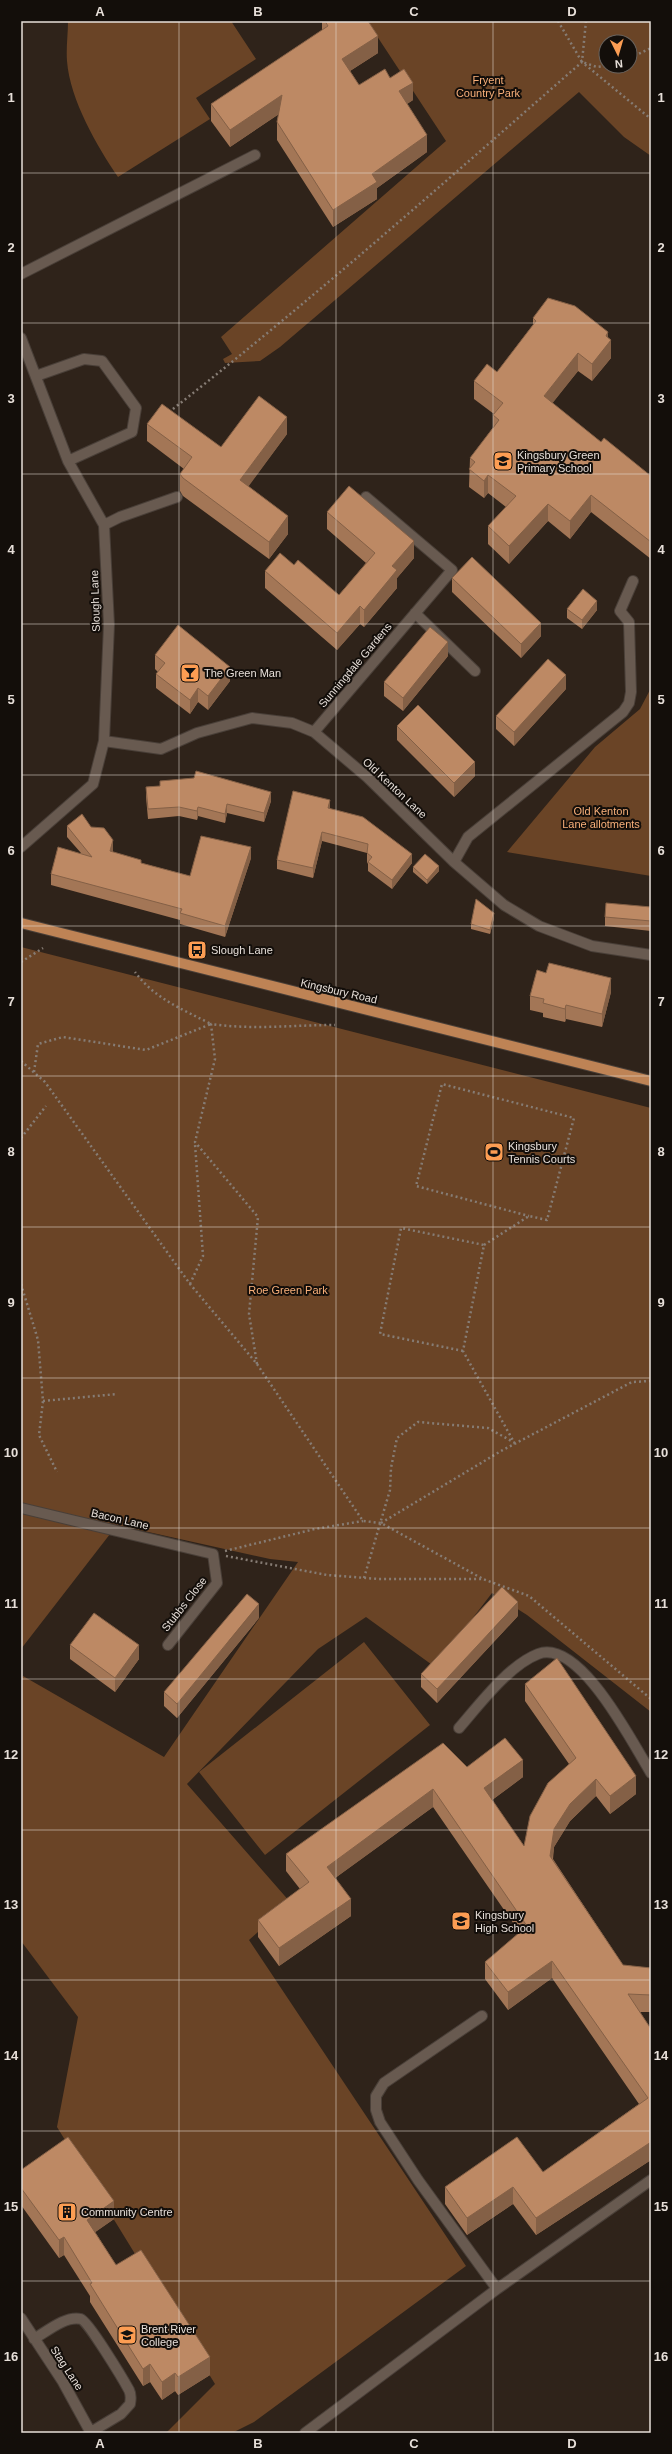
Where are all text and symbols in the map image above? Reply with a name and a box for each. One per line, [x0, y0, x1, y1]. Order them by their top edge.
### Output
text: A [95, 4, 105, 19]
text: B [253, 4, 263, 19]
text: C [409, 4, 419, 19]
text: D [567, 4, 577, 19]
north arrow [598, 34, 638, 74]
text: N [614, 58, 623, 70]
park label: Fryent Country Park [456, 74, 521, 99]
text: 1 [7, 90, 15, 105]
text: 1 [657, 90, 665, 105]
text: 2 [7, 240, 15, 255]
text: 2 [657, 240, 665, 255]
text: 3 [7, 391, 15, 406]
text: 3 [657, 391, 665, 406]
place label: Kingsbury Green Primary School [517, 449, 600, 474]
school or university icon: Kingsbury Green Primary School [492, 450, 514, 472]
text: 4 [7, 542, 15, 557]
text: 4 [657, 542, 665, 557]
street label: Slough Lane [88, 570, 102, 632]
street label: Sunningdale Gardens [316, 620, 394, 710]
bar icon: The Green Man [179, 662, 201, 684]
place label: The Green Man [204, 667, 281, 679]
text: 5 [7, 692, 15, 707]
text: 5 [657, 692, 665, 707]
street label: Old Kenton Lane [361, 755, 429, 821]
park label: Old Kenton Lane allotments [562, 805, 640, 830]
text: 6 [7, 843, 15, 858]
text: 6 [657, 843, 665, 858]
bus stop icon: Slough Lane [186, 939, 208, 961]
place label: Slough Lane [211, 944, 273, 956]
street label: Kingsbury Road [300, 976, 378, 1006]
text: 7 [7, 994, 15, 1009]
text: 7 [657, 994, 665, 1009]
place label: Kingsbury Tennis Courts [508, 1140, 576, 1165]
sports icon: Kingsbury Tennis Courts [483, 1141, 505, 1163]
text: 8 [7, 1144, 15, 1159]
text: 8 [657, 1144, 665, 1159]
park label: Roe Green Park [248, 1284, 328, 1296]
text: 9 [7, 1295, 15, 1310]
text: 9 [657, 1295, 665, 1310]
text: 10 [4, 1445, 18, 1460]
text: 10 [654, 1445, 668, 1460]
street label: Bacon Lane [90, 1507, 150, 1531]
street label: Stubbs Close [159, 1575, 209, 1633]
text: 11 [4, 1596, 18, 1611]
text: 11 [654, 1596, 668, 1611]
text: 12 [4, 1747, 18, 1762]
text: 12 [654, 1747, 668, 1762]
text: 13 [4, 1897, 18, 1912]
text: 13 [654, 1897, 668, 1912]
place label: Kingsbury High School [475, 1909, 534, 1934]
school or university icon: Kingsbury High School [450, 1910, 472, 1932]
text: 14 [4, 2048, 19, 2063]
text: 14 [654, 2048, 669, 2063]
text: 15 [4, 2199, 18, 2214]
text: 15 [654, 2199, 668, 2214]
building icon: Community Centre [56, 2201, 78, 2223]
place label: Community Centre [81, 2206, 173, 2218]
place label: Brent River College [141, 2323, 196, 2348]
school or university icon: Brent River College [116, 2324, 138, 2346]
street label: Stag Lane [48, 2344, 86, 2392]
text: 16 [4, 2349, 18, 2364]
text: 16 [654, 2349, 668, 2364]
text: A [95, 2436, 105, 2451]
text: B [253, 2436, 263, 2451]
text: C [409, 2436, 419, 2451]
text: D [567, 2436, 577, 2451]

